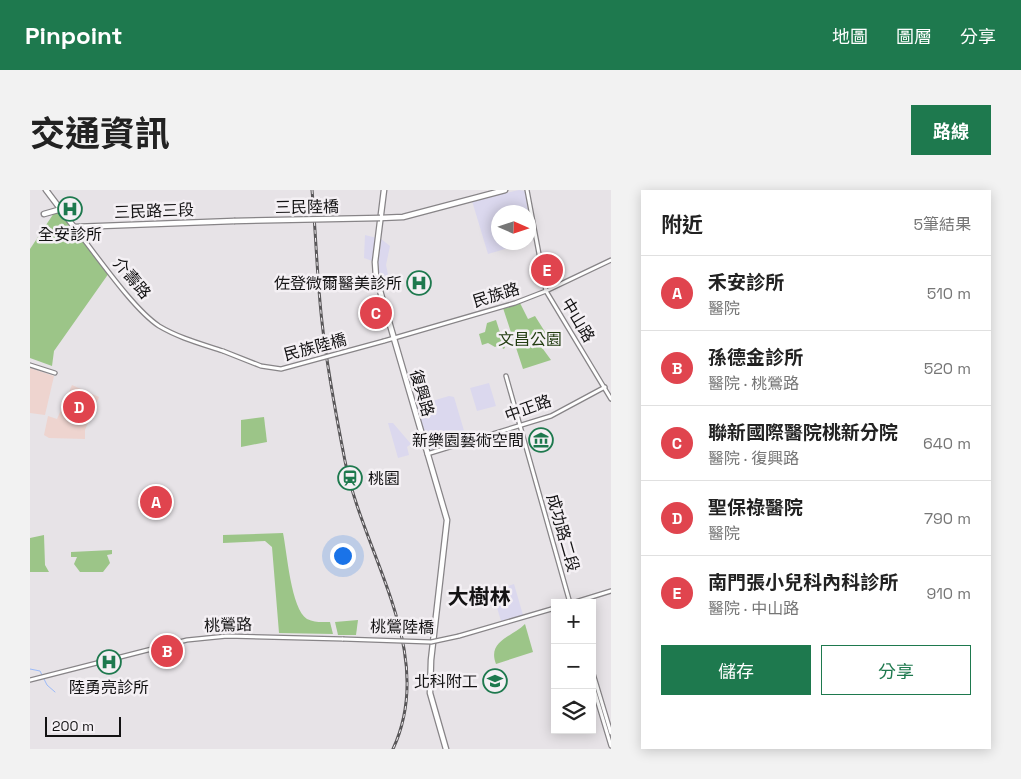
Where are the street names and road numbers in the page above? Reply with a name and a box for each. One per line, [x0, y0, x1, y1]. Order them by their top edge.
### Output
street label: 三民陸橋 [275, 196, 339, 218]
street label: 三民路三段 [114, 199, 194, 223]
street label: 介壽路 [109, 253, 155, 303]
street label: 民族路 [470, 278, 522, 312]
street label: 中山路 [557, 294, 599, 346]
street label: 民族陸橋 [281, 329, 349, 365]
street label: 復興路 [405, 367, 439, 419]
street label: 中正路 [502, 390, 554, 426]
street label: 成功路二段 [542, 492, 584, 574]
street label: 桃鶯路 [204, 614, 252, 636]
street label: 桃鶯陸橋 [370, 616, 434, 638]

